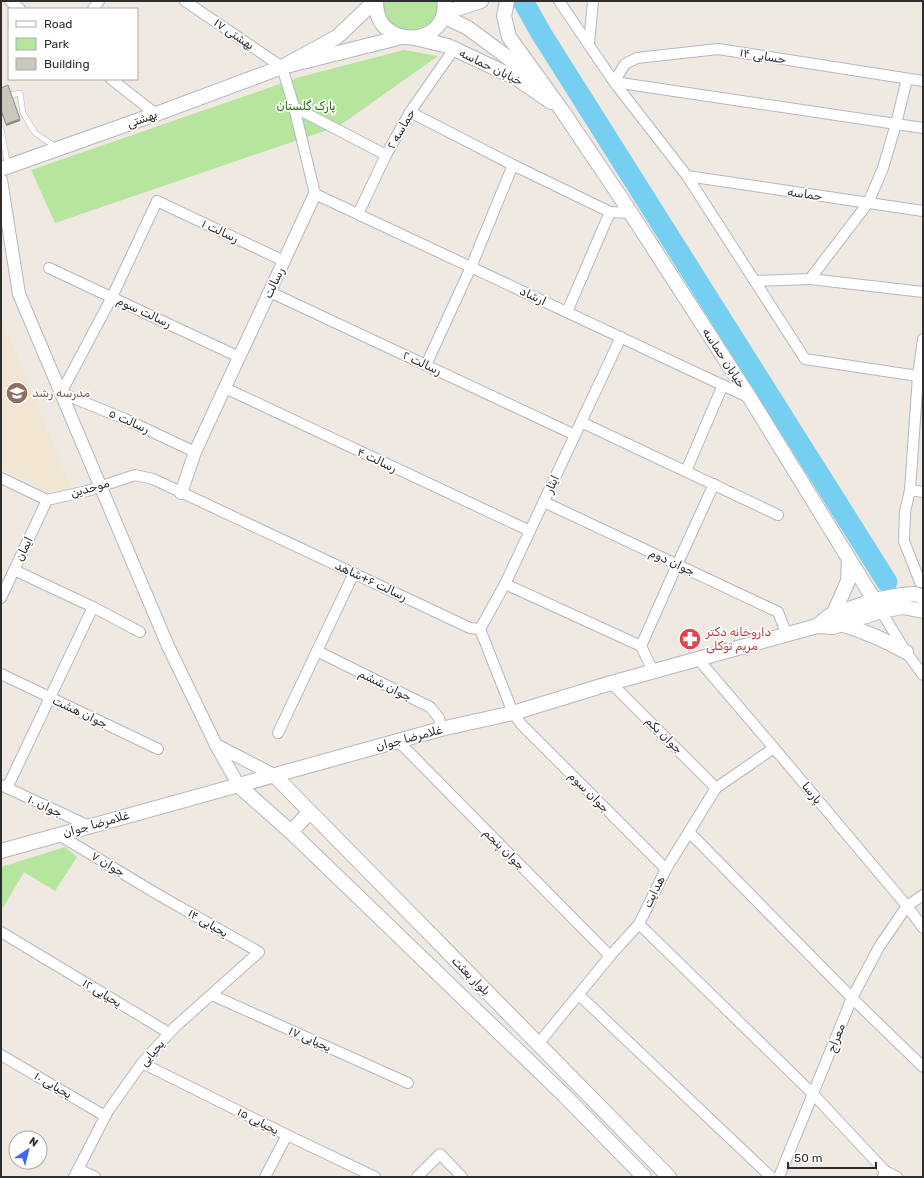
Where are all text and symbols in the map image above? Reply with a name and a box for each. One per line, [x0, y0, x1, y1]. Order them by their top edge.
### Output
legend [8, 8, 138, 80]
street label: بهشتی ۱۷ [211, 15, 257, 53]
text: Road [44, 17, 72, 31]
text: Park [44, 37, 70, 51]
street label: حسابی ۱۴ [739, 45, 787, 68]
street label: خیابان حماسه [457, 46, 525, 88]
text: Building [44, 57, 90, 71]
park label: پارک گلستان [277, 99, 335, 114]
street label: حماسه ۲ [384, 106, 418, 152]
street label: بهشتی [125, 107, 159, 132]
street label: حماسه [787, 185, 823, 203]
street label: رسالت ۱ [199, 216, 241, 247]
street label: رسالت [261, 265, 288, 301]
street label: ارشاد [517, 284, 548, 309]
street label: رسالت سوم [114, 293, 173, 333]
street label: خیابان حماسه [699, 325, 749, 391]
street label: رسالت ۲ [400, 348, 444, 379]
school or university icon: مدرسه رشد [4, 380, 30, 406]
place label: مدرسه رشد [32, 386, 90, 401]
street label: رسالت ۵ [106, 406, 152, 437]
street label: رسالت ۴ [355, 445, 399, 476]
street label: ایثار [541, 473, 563, 496]
street label: موحدین [69, 476, 112, 501]
street label: ایمان [12, 535, 36, 563]
street label: جوان دوم [646, 545, 697, 580]
street label: رسالت ۶+شاهد [332, 558, 409, 605]
place label: داروخانه دکتر مریم توکلی [705, 625, 771, 654]
pharmacy icon: داروخانه دکتر مریم توکلی [677, 626, 703, 652]
street label: جوان ششم [356, 666, 414, 705]
street label: جوان هشت [50, 693, 110, 732]
street label: جوان یکم [642, 714, 685, 757]
street label: غلامرضا جوان [374, 722, 445, 755]
street label: جوان سوم [564, 769, 612, 817]
street label: پارسا [798, 779, 825, 807]
street label: جوان ۱۰ [25, 792, 64, 821]
street label: غلامرضا جوان [61, 808, 132, 841]
street label: جوان پنجم [480, 825, 528, 873]
street label: جوان ۷ [88, 849, 127, 880]
street label: هدایت [640, 874, 668, 910]
street label: یحیایی ۱۴ [185, 906, 231, 941]
street label: بلوار بعثت [448, 954, 493, 999]
street label: یحیایی ۱۲ [79, 976, 124, 1011]
street label: معراج [824, 1021, 850, 1055]
street label: یحیایی ۱۷ [286, 1023, 333, 1055]
street label: یحیایی [137, 1037, 168, 1070]
street label: یحیایی ۱۰ [31, 1069, 74, 1102]
street label: یحیایی ۱۵ [234, 1105, 281, 1138]
north arrow [8, 1130, 48, 1170]
text: N [26, 1135, 40, 1150]
scale bar [788, 1144, 876, 1170]
text: 50 m [794, 1151, 822, 1165]

